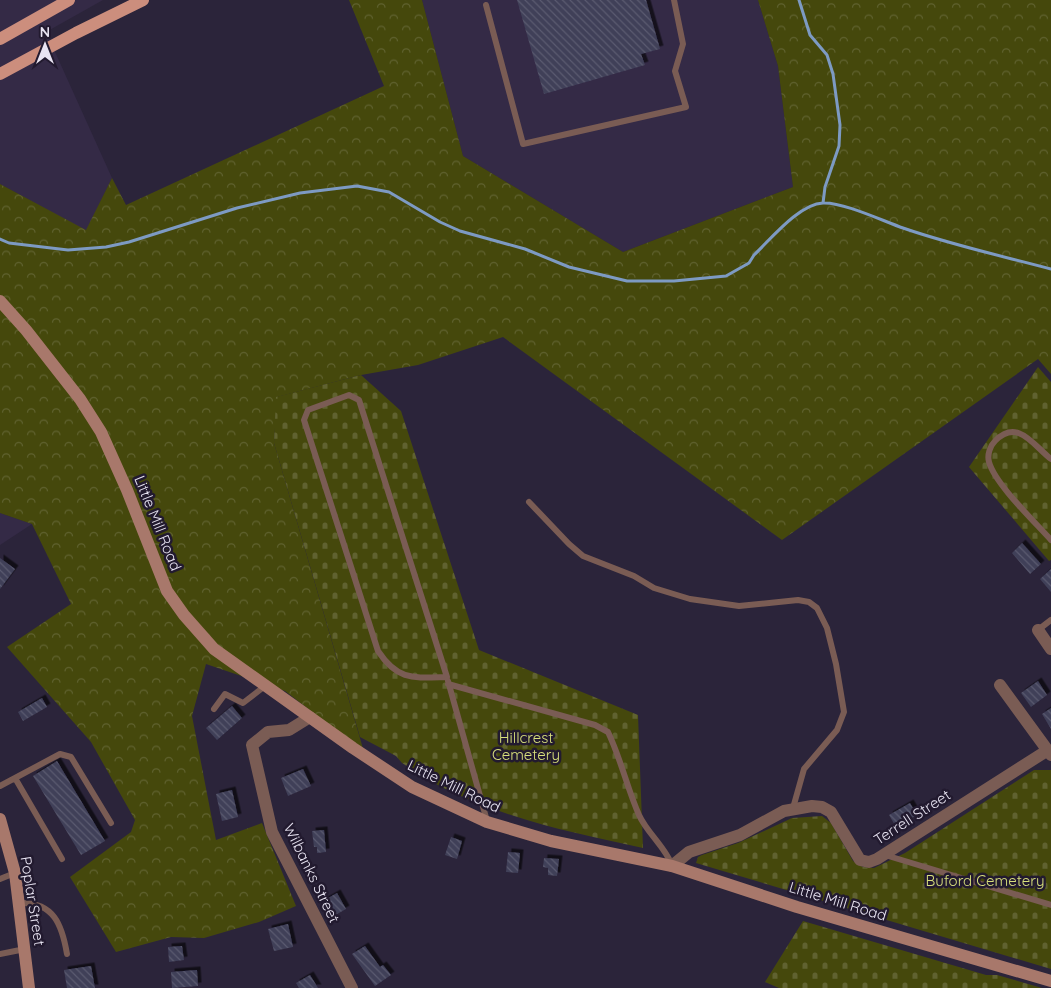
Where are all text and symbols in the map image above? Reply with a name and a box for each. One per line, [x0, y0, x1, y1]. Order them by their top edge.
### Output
north arrow [20, 20, 70, 70]
text: N [40, 23, 50, 41]
street label: Little Mill Road [130, 473, 186, 573]
park label: Hillcrest Cemetery [492, 728, 560, 764]
street label: Little Mill Road [404, 755, 504, 817]
street label: Terrell Street [870, 785, 954, 849]
street label: Wilbanks Street [280, 820, 344, 926]
street label: Poplar Street [17, 855, 49, 947]
park label: Buford Cemetery [925, 871, 1045, 890]
street label: Little Mill Road [787, 877, 889, 925]

